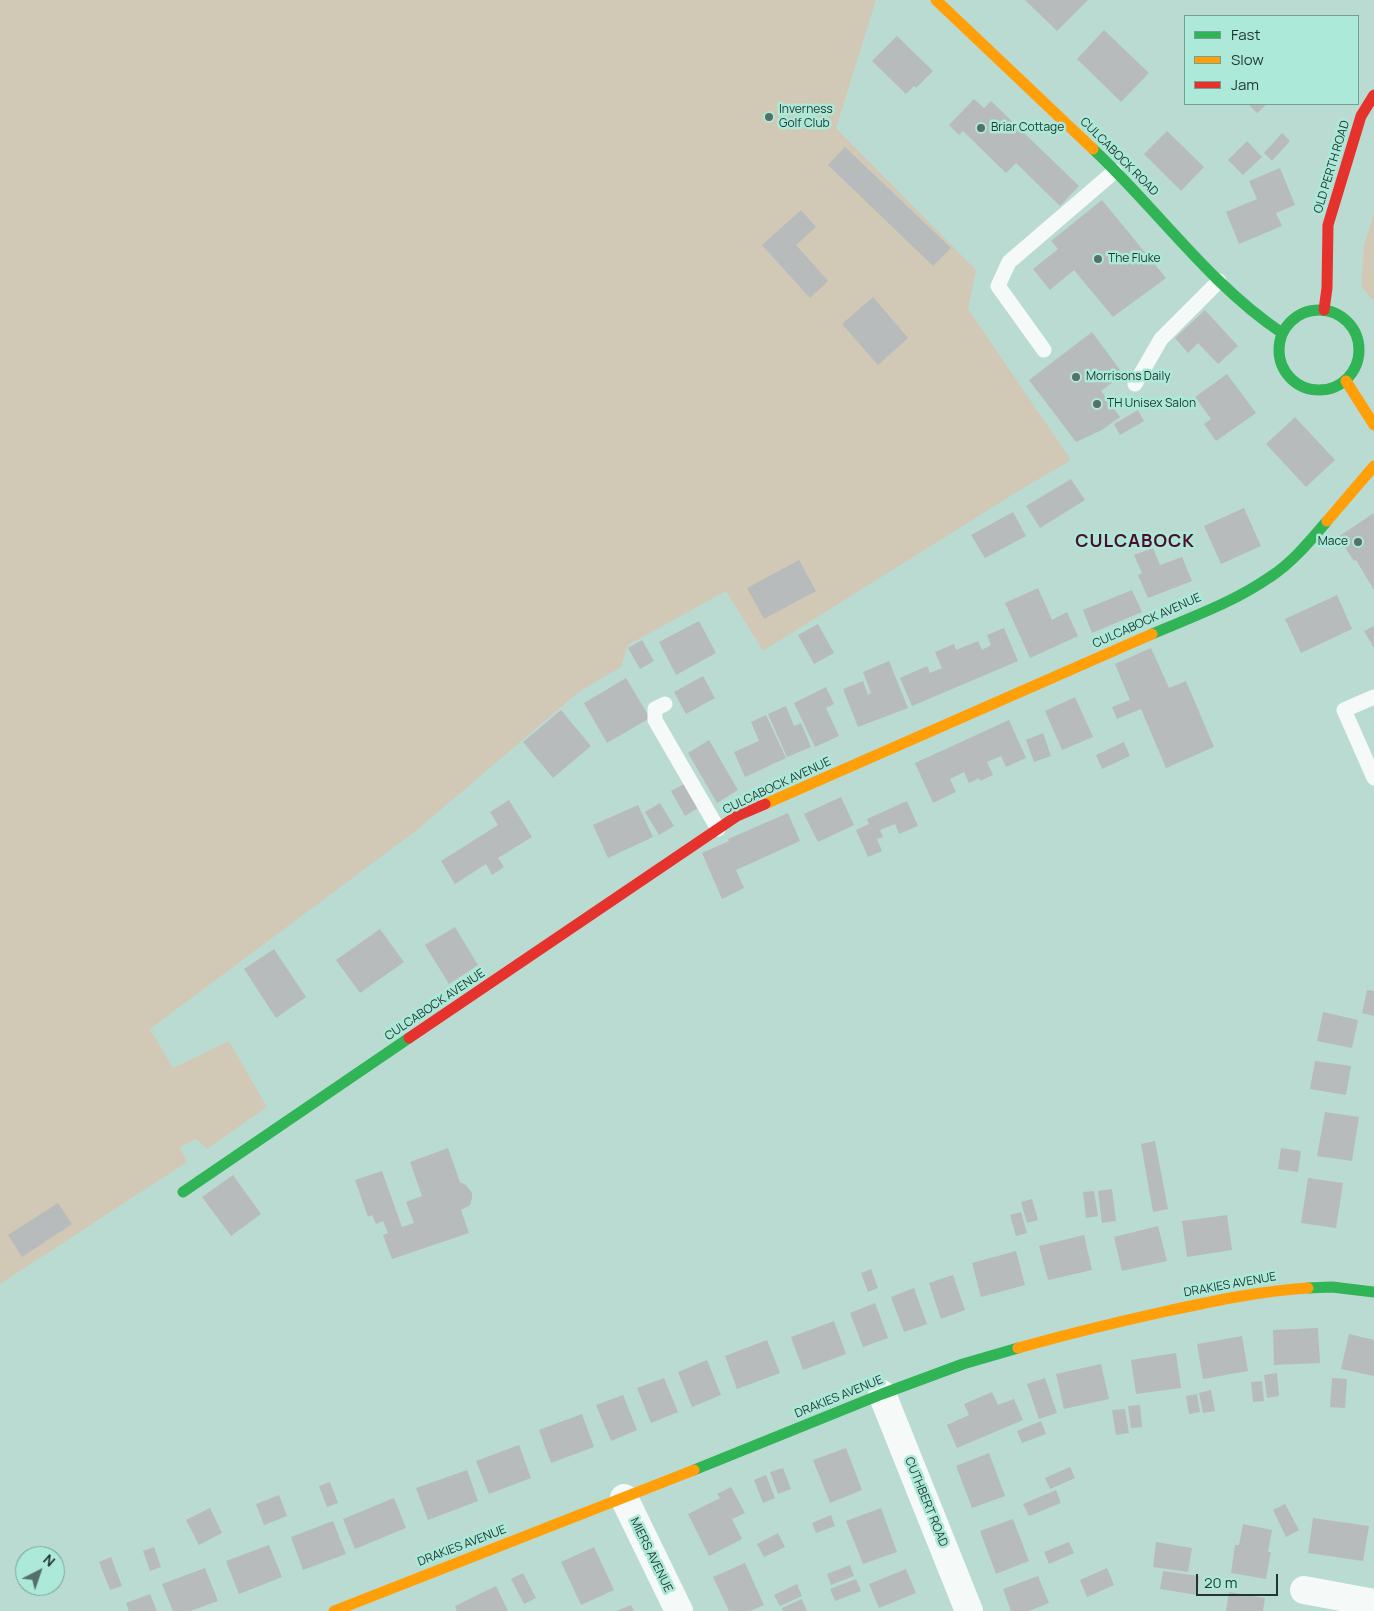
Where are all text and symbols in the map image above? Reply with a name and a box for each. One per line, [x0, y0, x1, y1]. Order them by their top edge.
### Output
legend [1184, 15, 1359, 105]
text: Fast [1231, 24, 1260, 45]
text: Slow [1231, 49, 1264, 70]
text: Jam [1231, 74, 1259, 95]
place label: Inverness Golf Club [779, 103, 833, 131]
marker: Inverness Golf Club [763, 111, 775, 123]
street label: CULCABOCK ROAD [1077, 115, 1161, 199]
street label: OLD PERTH ROAD [1311, 119, 1353, 215]
place label: Briar Cottage [991, 121, 1064, 135]
marker: Briar Cottage [975, 122, 987, 134]
place label: The Fluke [1108, 252, 1161, 266]
marker: The Fluke [1092, 253, 1104, 265]
place label: Morrisons Daily [1086, 370, 1171, 384]
marker: Morrisons Daily [1070, 371, 1082, 383]
place label: TH Unisex Salon [1107, 397, 1196, 411]
marker: TH Unisex Salon [1091, 398, 1103, 410]
district label: CULCABOCK [1074, 531, 1196, 553]
place label: Mace [1318, 535, 1348, 549]
marker: Mace [1352, 536, 1364, 548]
street label: CULCABOCK AVENUE [1090, 591, 1204, 651]
street label: CULCABOCK AVENUE [721, 755, 833, 817]
street label: CULCABOCK AVENUE [382, 966, 488, 1044]
street label: DRAKIES AVENUE [1183, 1270, 1277, 1300]
street label: DRAKIES AVENUE [793, 1373, 885, 1421]
street label: CUTHBERT ROAD [901, 1455, 951, 1549]
street label: MIERS AVENUE [627, 1515, 675, 1595]
street label: DRAKIES AVENUE [416, 1522, 508, 1570]
north arrow [15, 1546, 65, 1596]
text: N [39, 1550, 60, 1571]
scale bar [1199, 1564, 1282, 1596]
text: 20 m [1204, 1572, 1237, 1593]

